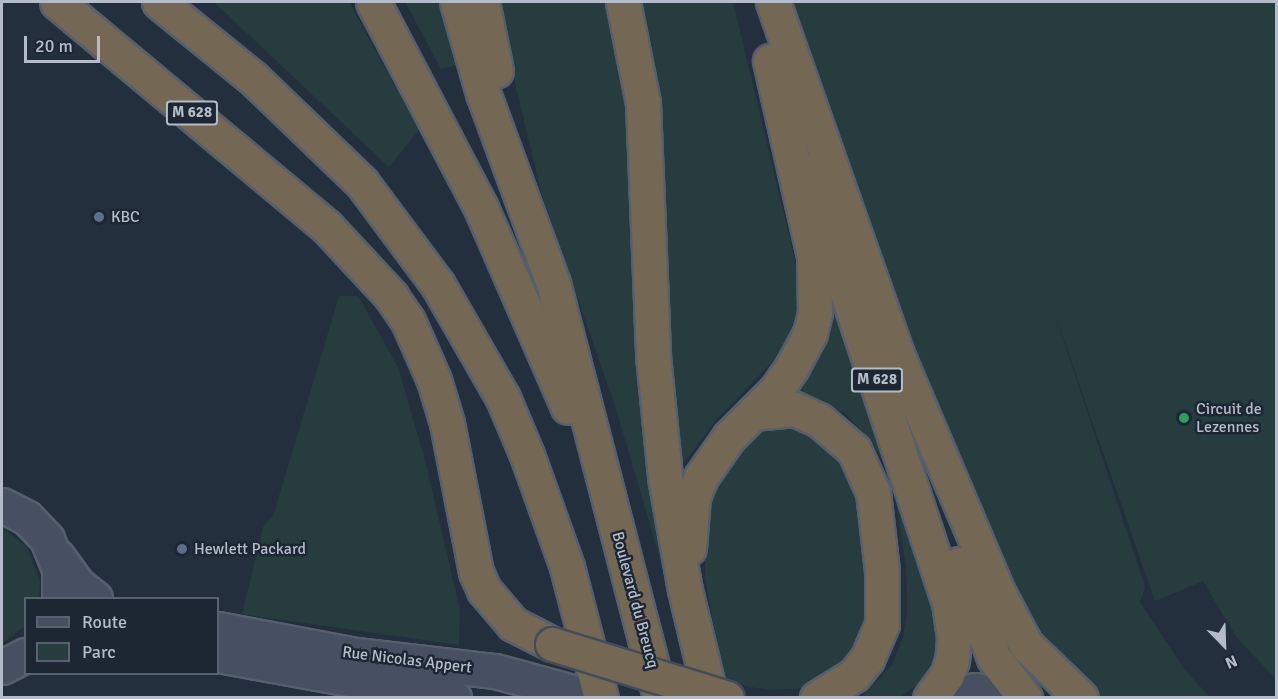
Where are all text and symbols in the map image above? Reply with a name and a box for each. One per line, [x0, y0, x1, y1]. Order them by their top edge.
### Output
scale bar [27, 24, 104, 62]
text: 20 m [35, 35, 73, 57]
road number: M 628 [165, 101, 219, 125]
place label: KBC [111, 207, 140, 227]
marker: KBC [92, 210, 106, 224]
road number: M 628 [850, 368, 904, 392]
place label: Circuit de Lezennes [1196, 399, 1262, 437]
marker: Circuit de Lezennes [1177, 411, 1191, 425]
street label: Boulevard du Breucq [608, 530, 662, 670]
place label: Hewlett Packard [194, 539, 306, 559]
marker: Hewlett Packard [175, 542, 189, 556]
legend [24, 597, 219, 675]
text: Route [82, 611, 127, 633]
north arrow [1194, 615, 1254, 675]
text: Parc [82, 641, 116, 663]
street label: Rue Nicolas Appert [341, 643, 473, 677]
text: N [1222, 650, 1240, 673]

